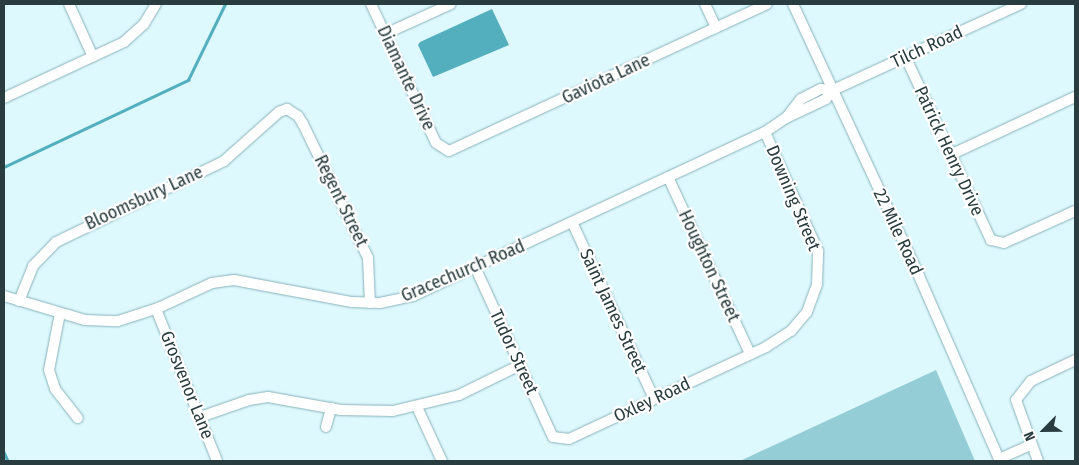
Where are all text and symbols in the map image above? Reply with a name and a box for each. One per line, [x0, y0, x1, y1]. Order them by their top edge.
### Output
street label: Tilch Road [888, 21, 966, 73]
street label: Diamante Drive [372, 22, 440, 134]
street label: Gaviota Lane [559, 49, 653, 109]
street label: Patrick Henry Drive [910, 83, 988, 219]
street label: Downing Street [761, 142, 825, 254]
street label: Regent Street [310, 152, 372, 250]
street label: Bloomsbury Lane [82, 161, 206, 235]
street label: 22 Mile Road [869, 186, 927, 278]
street label: Houghton Street [674, 207, 744, 325]
street label: Gracechurch Road [398, 235, 528, 307]
street label: Saint James Street [575, 245, 651, 377]
street label: Tudor Street [485, 306, 543, 398]
street label: Grosvenor Lane [156, 328, 218, 442]
street label: Oxley Road [610, 373, 694, 427]
north arrow [1019, 405, 1069, 455]
text: N [1020, 429, 1039, 443]

